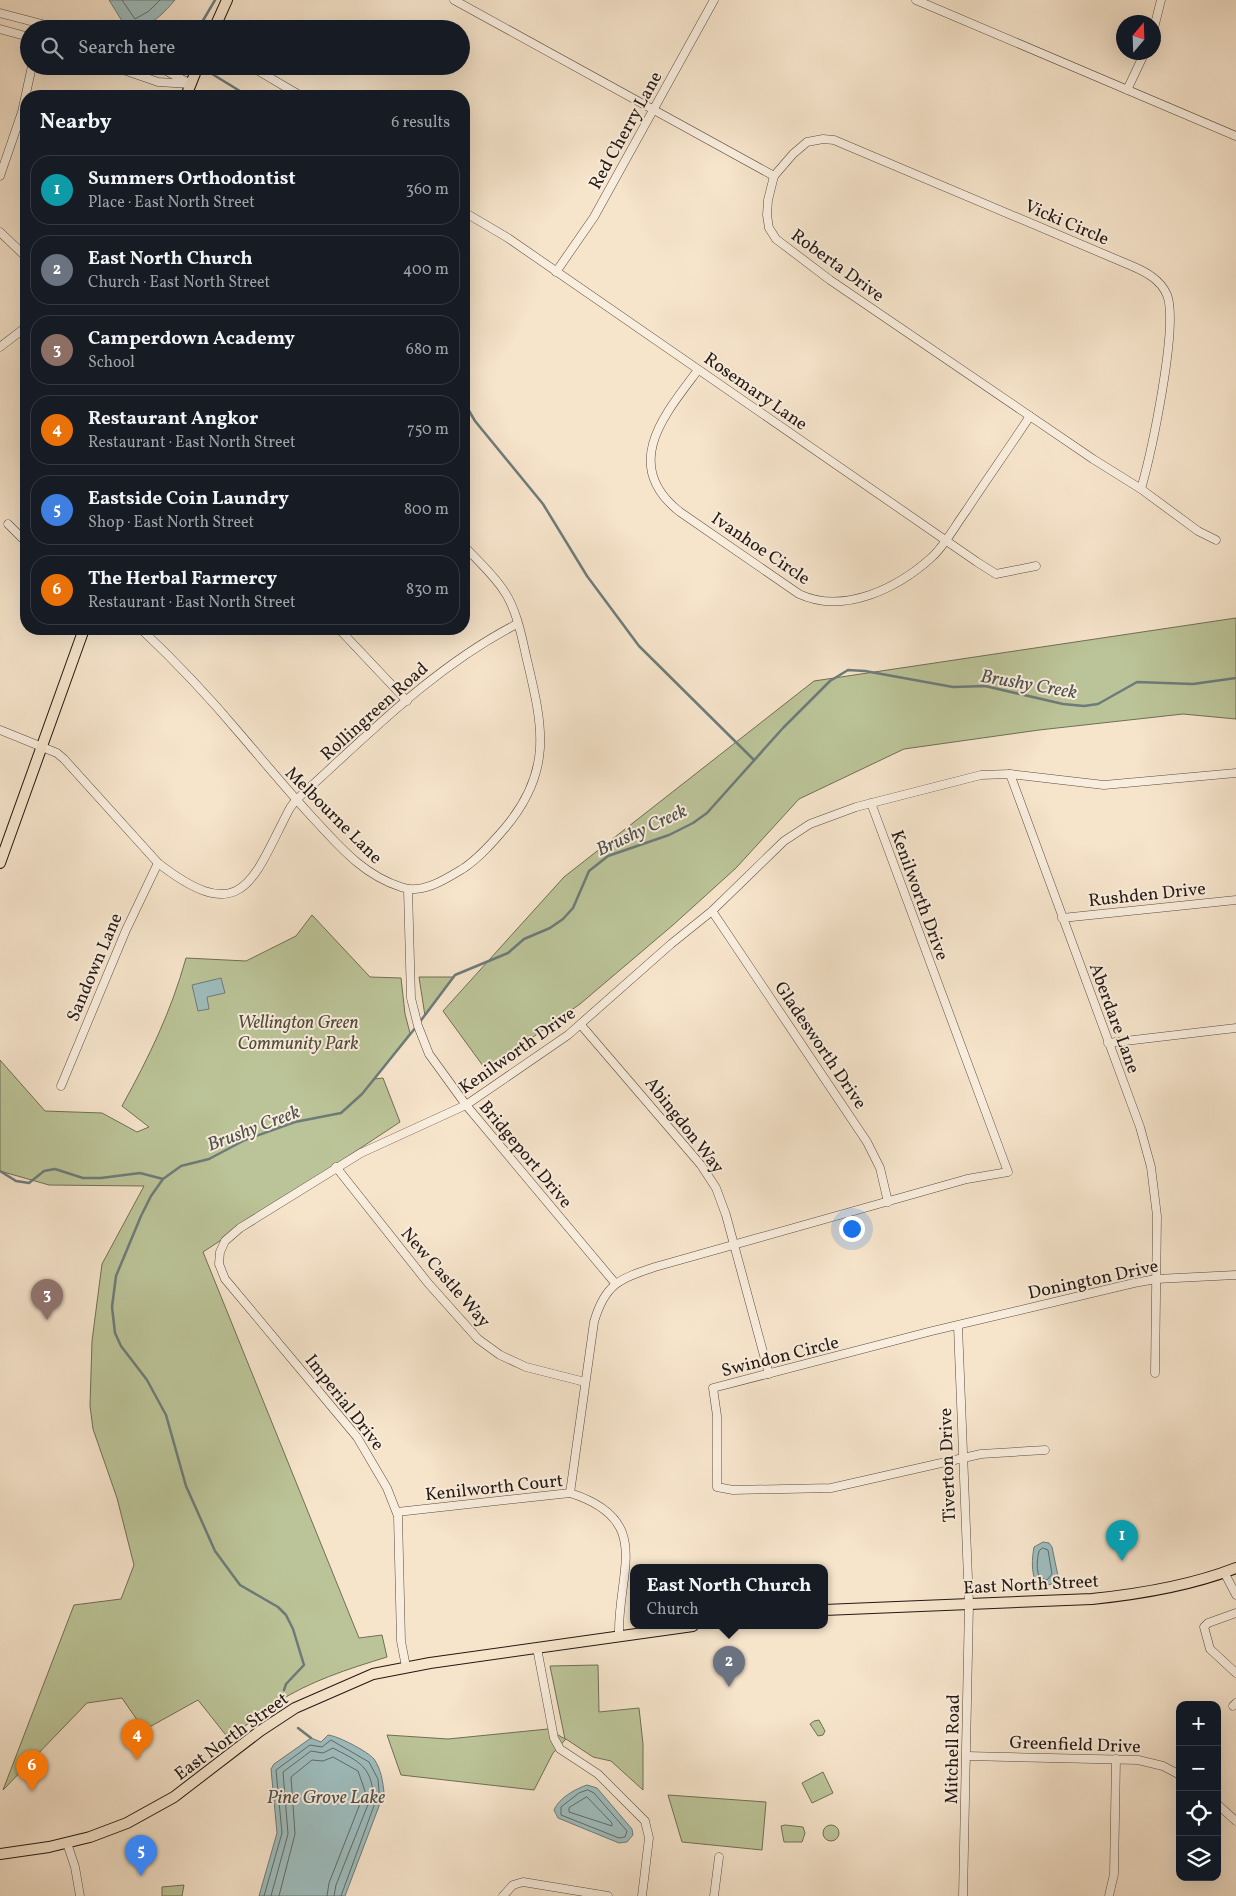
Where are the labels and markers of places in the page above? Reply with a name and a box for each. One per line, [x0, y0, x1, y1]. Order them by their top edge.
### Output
pin: 3 [31, 1279, 63, 1320]
pin: 1 [1106, 1520, 1138, 1561]
pin: 2 [713, 1646, 745, 1687]
pin: 4 [121, 1719, 153, 1760]
pin: 6 [16, 1750, 48, 1791]
pin: 5 [125, 1835, 157, 1876]

